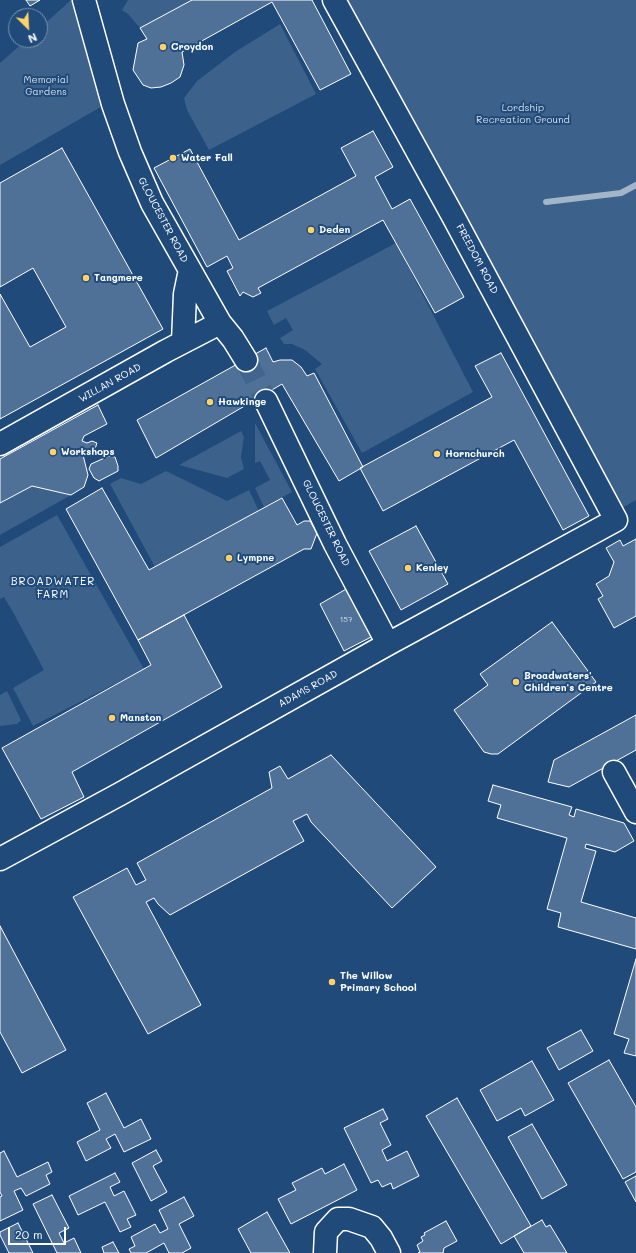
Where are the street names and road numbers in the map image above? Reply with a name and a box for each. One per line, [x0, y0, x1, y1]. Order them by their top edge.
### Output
street label: GLOUCESTER ROAD [135, 175, 191, 265]
street label: FREEDOM ROAD [454, 222, 500, 296]
street label: WILLAN ROAD [77, 361, 143, 405]
street label: GLOUCESTER ROAD [300, 478, 352, 568]
street label: ADAMS ROAD [276, 668, 340, 710]

